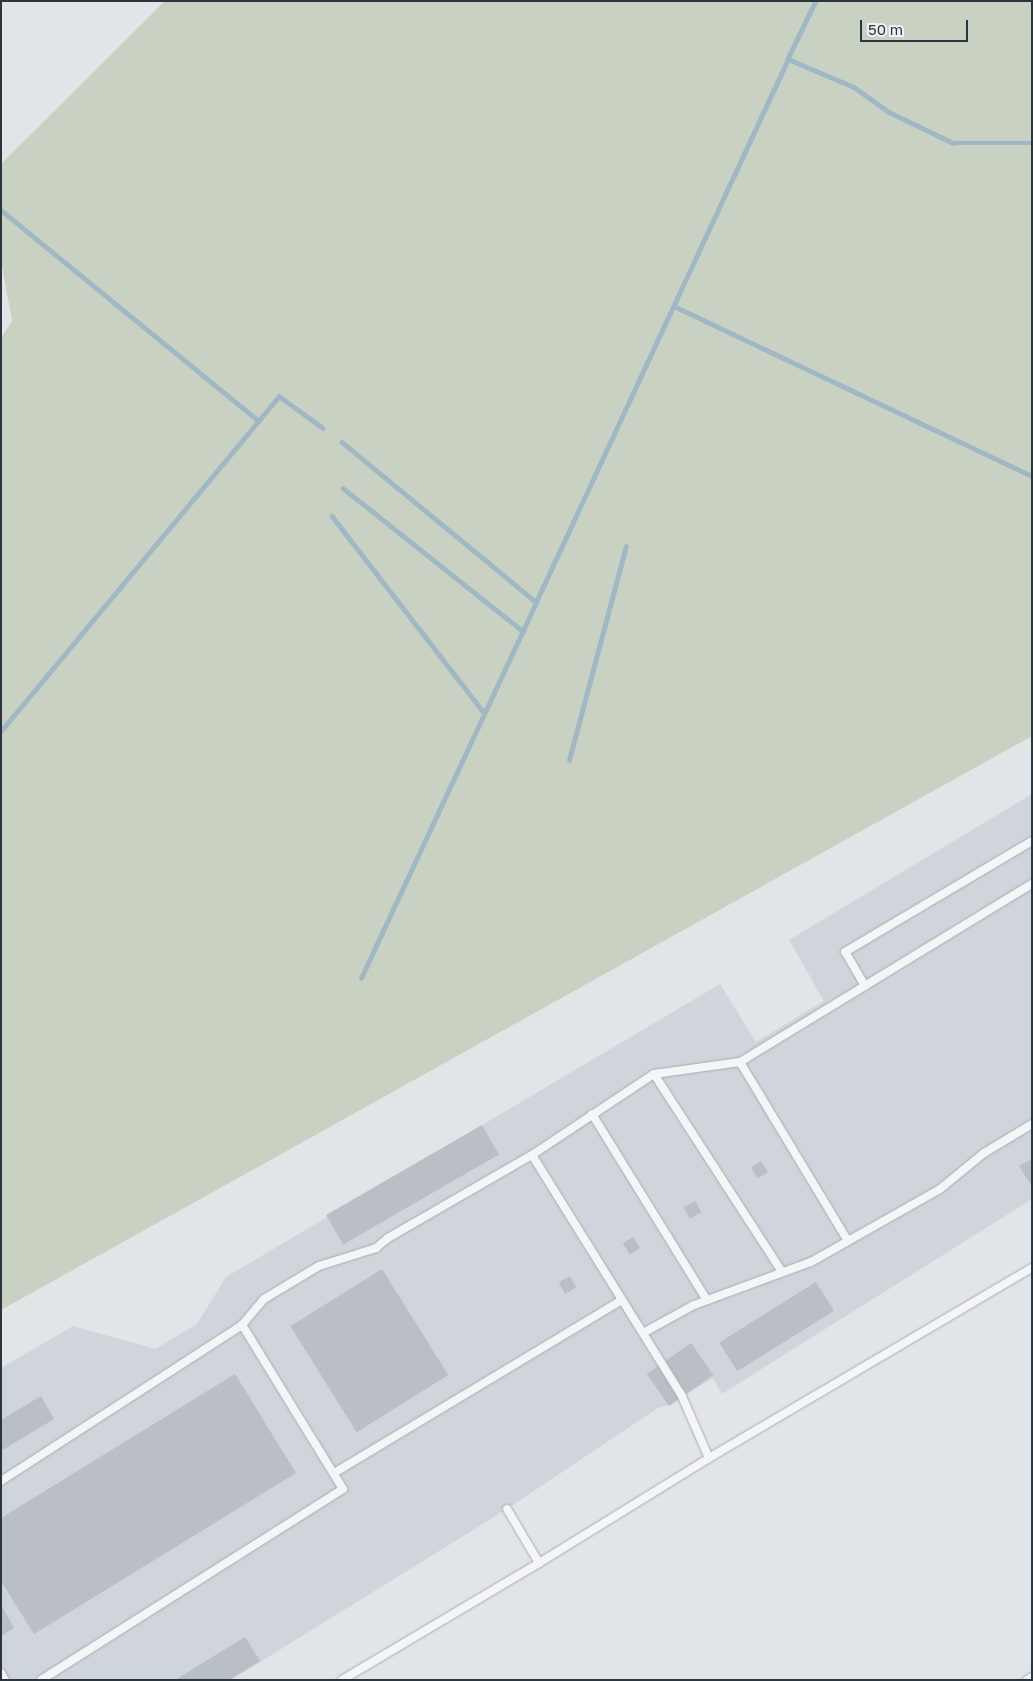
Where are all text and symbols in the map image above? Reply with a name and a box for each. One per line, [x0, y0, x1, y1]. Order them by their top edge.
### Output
scale bar [863, 10, 970, 42]
text: 50 m [868, 20, 903, 38]

